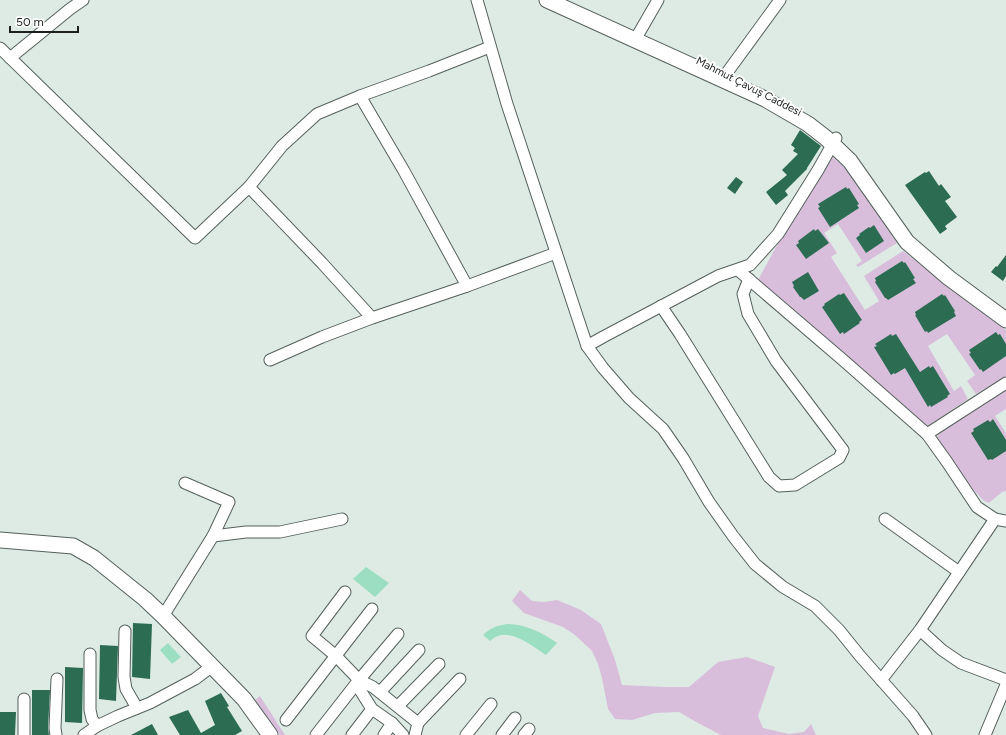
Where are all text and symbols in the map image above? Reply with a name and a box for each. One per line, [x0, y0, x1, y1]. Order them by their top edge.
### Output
scale bar [10, 8, 78, 34]
text: 50 m [16, 15, 44, 29]
street label: Mahmut Çavuş Caddesi [694, 54, 804, 119]

